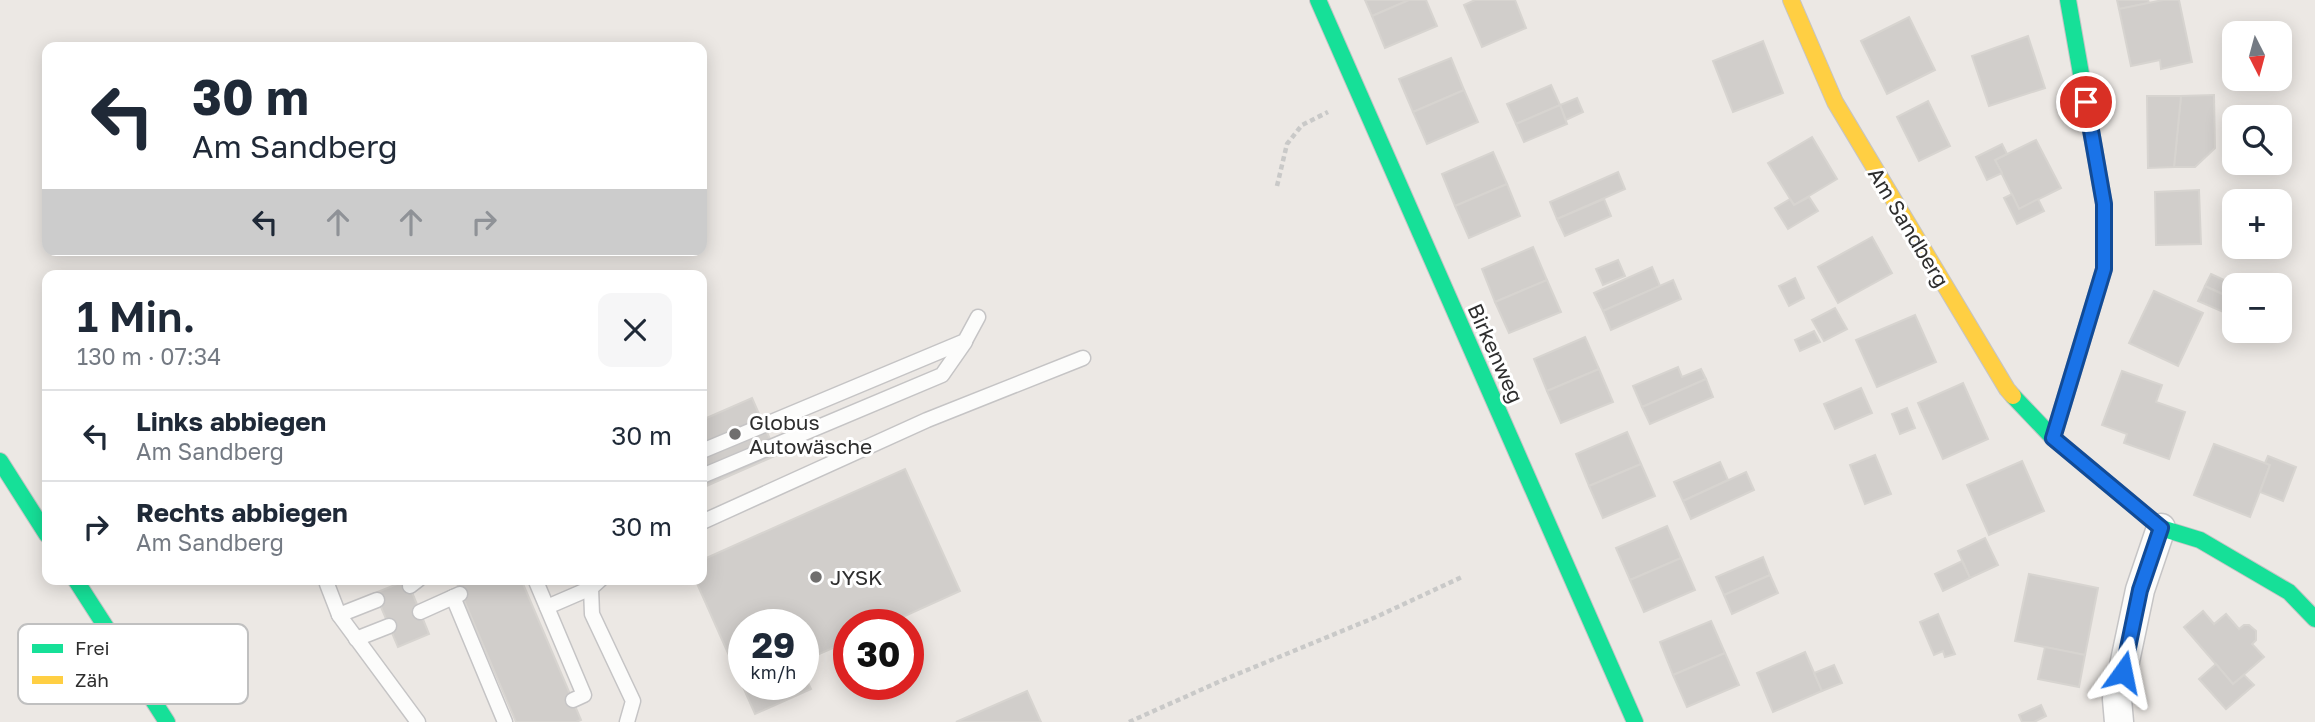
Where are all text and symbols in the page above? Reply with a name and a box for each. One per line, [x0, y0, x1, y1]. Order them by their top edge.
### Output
north arrow [2222, 21, 2292, 91]
map controls [2222, 21, 2292, 343]
text: 30 m [192, 67, 309, 126]
icon: left [77, 70, 168, 161]
pin [2056, 72, 2116, 132]
icon: arrive [2067, 83, 2105, 121]
button: search [2222, 105, 2292, 175]
text: Am Sandberg [192, 127, 398, 165]
street label: Am Sandberg [1863, 162, 1955, 292]
button: + [2222, 189, 2292, 259]
icon: left [246, 203, 284, 241]
icon: ahead [319, 203, 357, 241]
icon: ahead [392, 203, 430, 241]
icon: right [465, 203, 503, 241]
button: − [2222, 273, 2292, 343]
text: 1 Min. [77, 291, 195, 341]
button: close [598, 293, 672, 367]
street label: Birkenweg [1463, 299, 1529, 407]
text: 130 m · 07:34 [77, 342, 221, 370]
text: Links abbiegen [136, 406, 326, 437]
place label: Globus Autowäsche [749, 409, 872, 459]
icon: left [77, 417, 115, 455]
text: 30 m [611, 420, 672, 451]
marker: Globus Autowäsche [727, 426, 743, 442]
text: Am Sandberg [136, 437, 284, 465]
text: Rechts abbiegen [136, 497, 348, 528]
icon: right [77, 508, 115, 546]
text: 30 m [611, 511, 672, 542]
text: Am Sandberg [136, 528, 284, 556]
place label: JYSK [830, 564, 883, 590]
marker: JYSK [808, 569, 824, 585]
speed limit sign: 30 [833, 609, 924, 700]
legend [18, 624, 248, 704]
text: 29 [752, 624, 795, 666]
position arrow [2086, 635, 2160, 709]
text: Frei [75, 636, 110, 659]
text: km/h [751, 661, 796, 683]
text: Zäh [75, 668, 109, 691]

